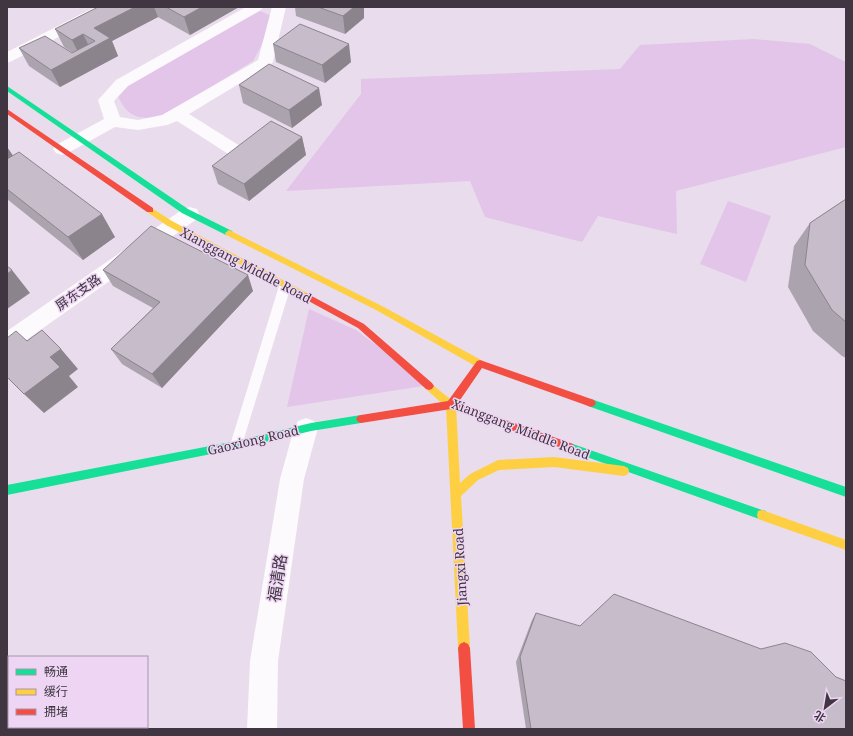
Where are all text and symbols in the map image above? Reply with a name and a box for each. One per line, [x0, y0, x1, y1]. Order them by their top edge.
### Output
street label: Xianggang Middle Road [177, 223, 315, 307]
street label: 屏东支路 [52, 270, 104, 314]
street label: Xianggang Middle Road [449, 394, 593, 464]
street label: Gaoxiong Road [205, 421, 301, 459]
street label: Jiangxi Road [449, 528, 471, 607]
street label: 福清路 [262, 553, 292, 603]
legend [8, 656, 148, 728]
text: 畅通 [44, 663, 68, 680]
text: 缓行 [44, 683, 68, 700]
north arrow [805, 688, 845, 728]
text: 拥堵 [44, 703, 68, 720]
text: 北 [811, 708, 828, 726]

